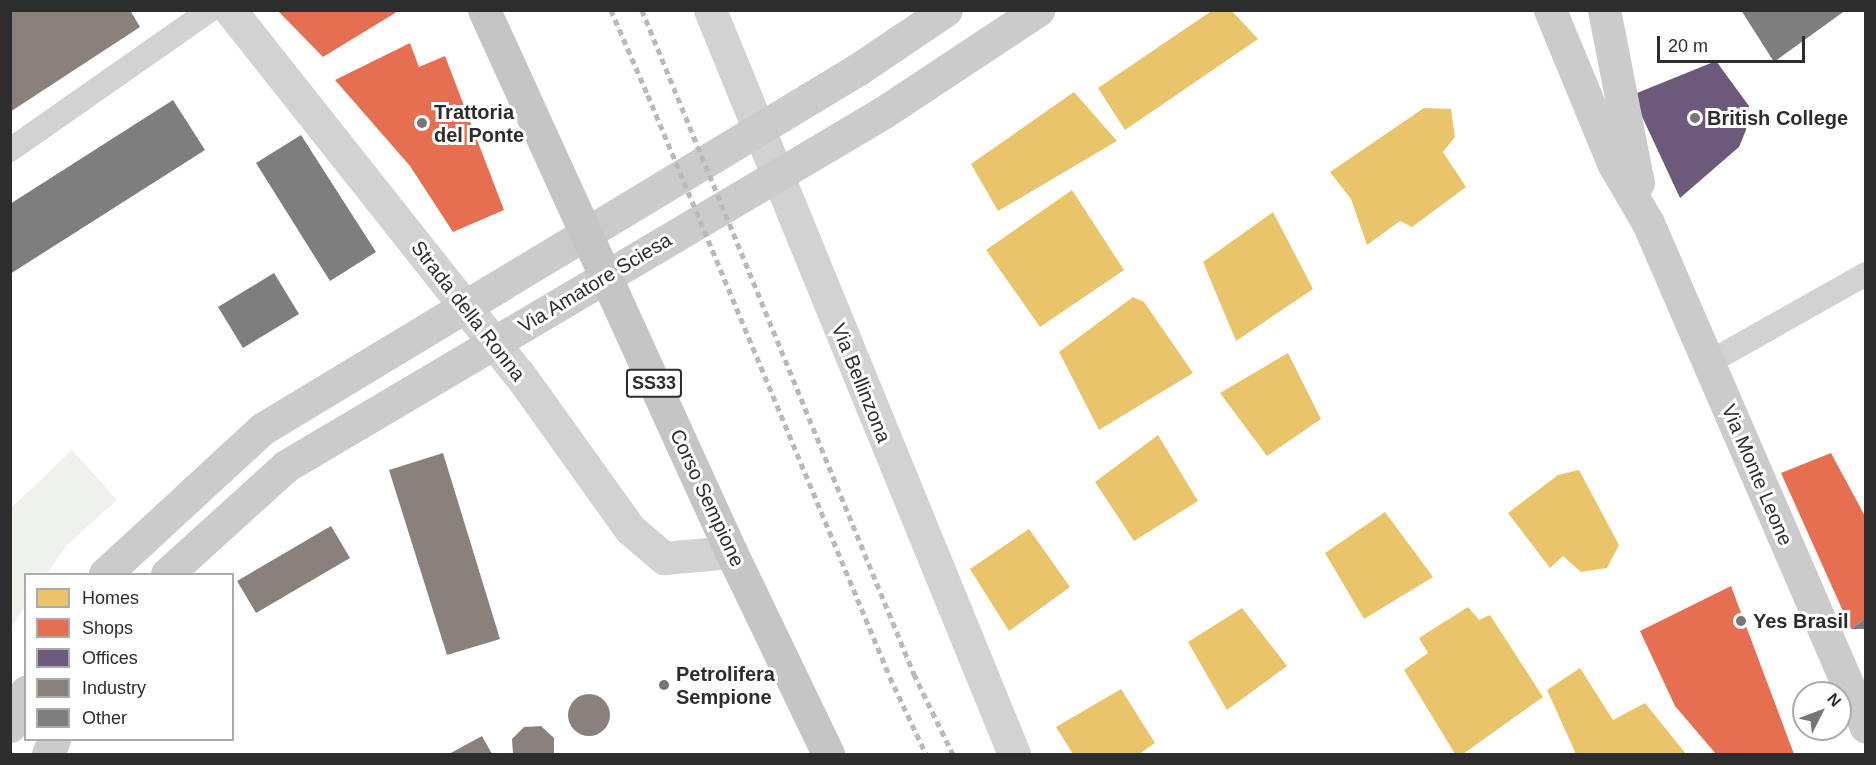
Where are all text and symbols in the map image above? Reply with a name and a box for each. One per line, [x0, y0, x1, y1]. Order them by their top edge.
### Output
scale bar [1660, 24, 1808, 62]
text: 20 m [1668, 36, 1708, 56]
place label: Trattoria del Ponte [434, 100, 524, 147]
place label: British College [1707, 106, 1848, 130]
marker: British College [1688, 111, 1702, 125]
marker: Trattoria del Ponte [415, 116, 429, 130]
street label: Via Amatore Sciesa [514, 228, 676, 338]
street label: Strada della Ronna [406, 236, 530, 386]
street label: Via Bellinzona [826, 320, 896, 446]
road number: SS33 [626, 368, 682, 398]
street label: Via Monte Leone [1716, 401, 1798, 549]
street label: Corso Sempione [665, 425, 749, 571]
legend [24, 573, 234, 741]
text: Homes [82, 588, 139, 608]
place label: Yes Brasil [1753, 609, 1849, 633]
marker: Yes Brasil [1734, 614, 1748, 628]
text: Shops [82, 618, 133, 638]
text: Offices [82, 648, 138, 668]
place label: Petrolifera Sempione [676, 662, 775, 709]
text: Industry [82, 678, 146, 698]
marker: Petrolifera Sempione [657, 678, 671, 692]
north arrow [1792, 681, 1852, 741]
text: N [1824, 690, 1844, 710]
text: Other [82, 708, 127, 728]

